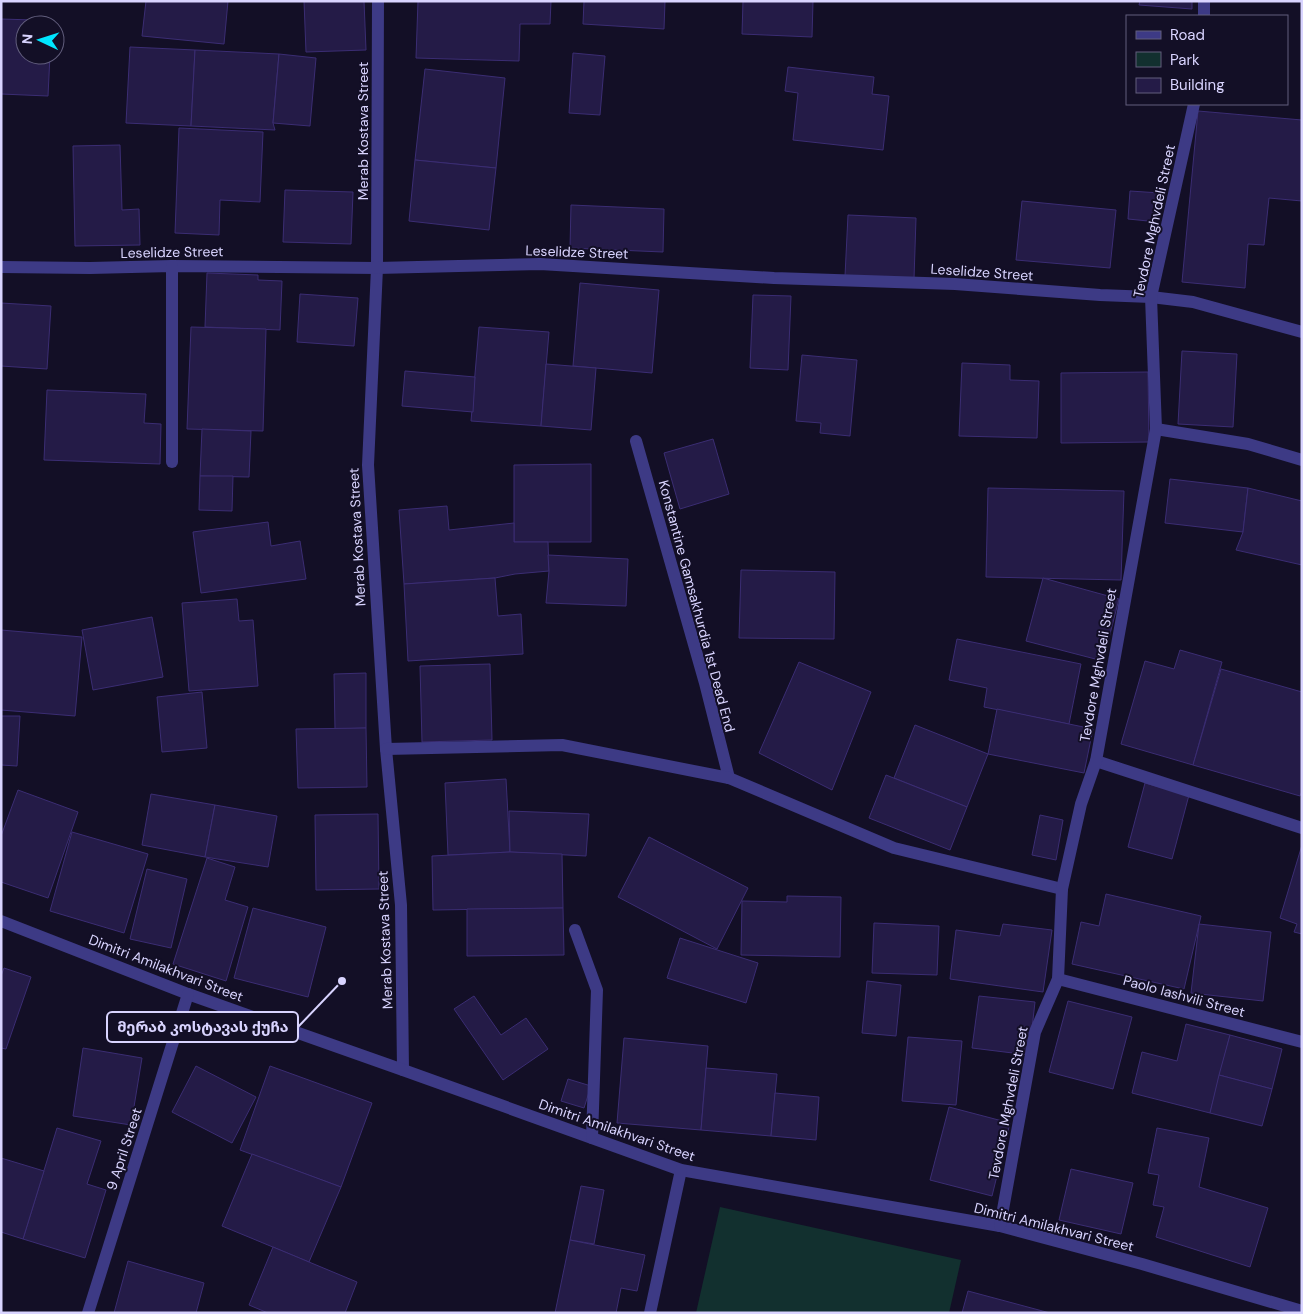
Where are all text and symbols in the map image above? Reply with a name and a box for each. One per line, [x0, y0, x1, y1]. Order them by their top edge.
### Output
north arrow [15, 15, 65, 65]
legend [1126, 15, 1288, 105]
text: Road [1170, 25, 1205, 45]
text: N [18, 33, 36, 45]
text: Park [1170, 50, 1200, 70]
street label: Merab Kostava Street [354, 62, 372, 200]
text: Building [1170, 75, 1225, 95]
street label: Tevdore Mghvdeli Street [1129, 143, 1179, 299]
street label: Leselidze Street [525, 241, 629, 263]
street label: Leselidze Street [120, 242, 224, 262]
street label: Leselidze Street [930, 259, 1034, 285]
street label: Merab Kostava Street [344, 467, 370, 607]
street label: Konstantine Gamsakhurdia 1st Dead End [655, 478, 739, 734]
street label: Tevdore Mghvdeli Street [1076, 587, 1120, 743]
street label: Merab Kostava Street [374, 870, 396, 1010]
street label: Dimitri Amilakhvari Street [86, 930, 246, 1006]
street label: Paolo Iashvili Street [1121, 971, 1247, 1021]
callout: მერაბ კოსტავას ქუჩა [107, 1012, 298, 1042]
text: მერაბ კოსტავას ქუჩა [117, 1017, 289, 1037]
street label: Tevdore Mghvdeli Street [984, 1025, 1032, 1181]
street label: Dimitri Amilakhvari Street [537, 1095, 697, 1165]
street label: 9 April Street [102, 1105, 146, 1193]
street label: Dimitri Amilakhvari Street [972, 1198, 1136, 1256]

